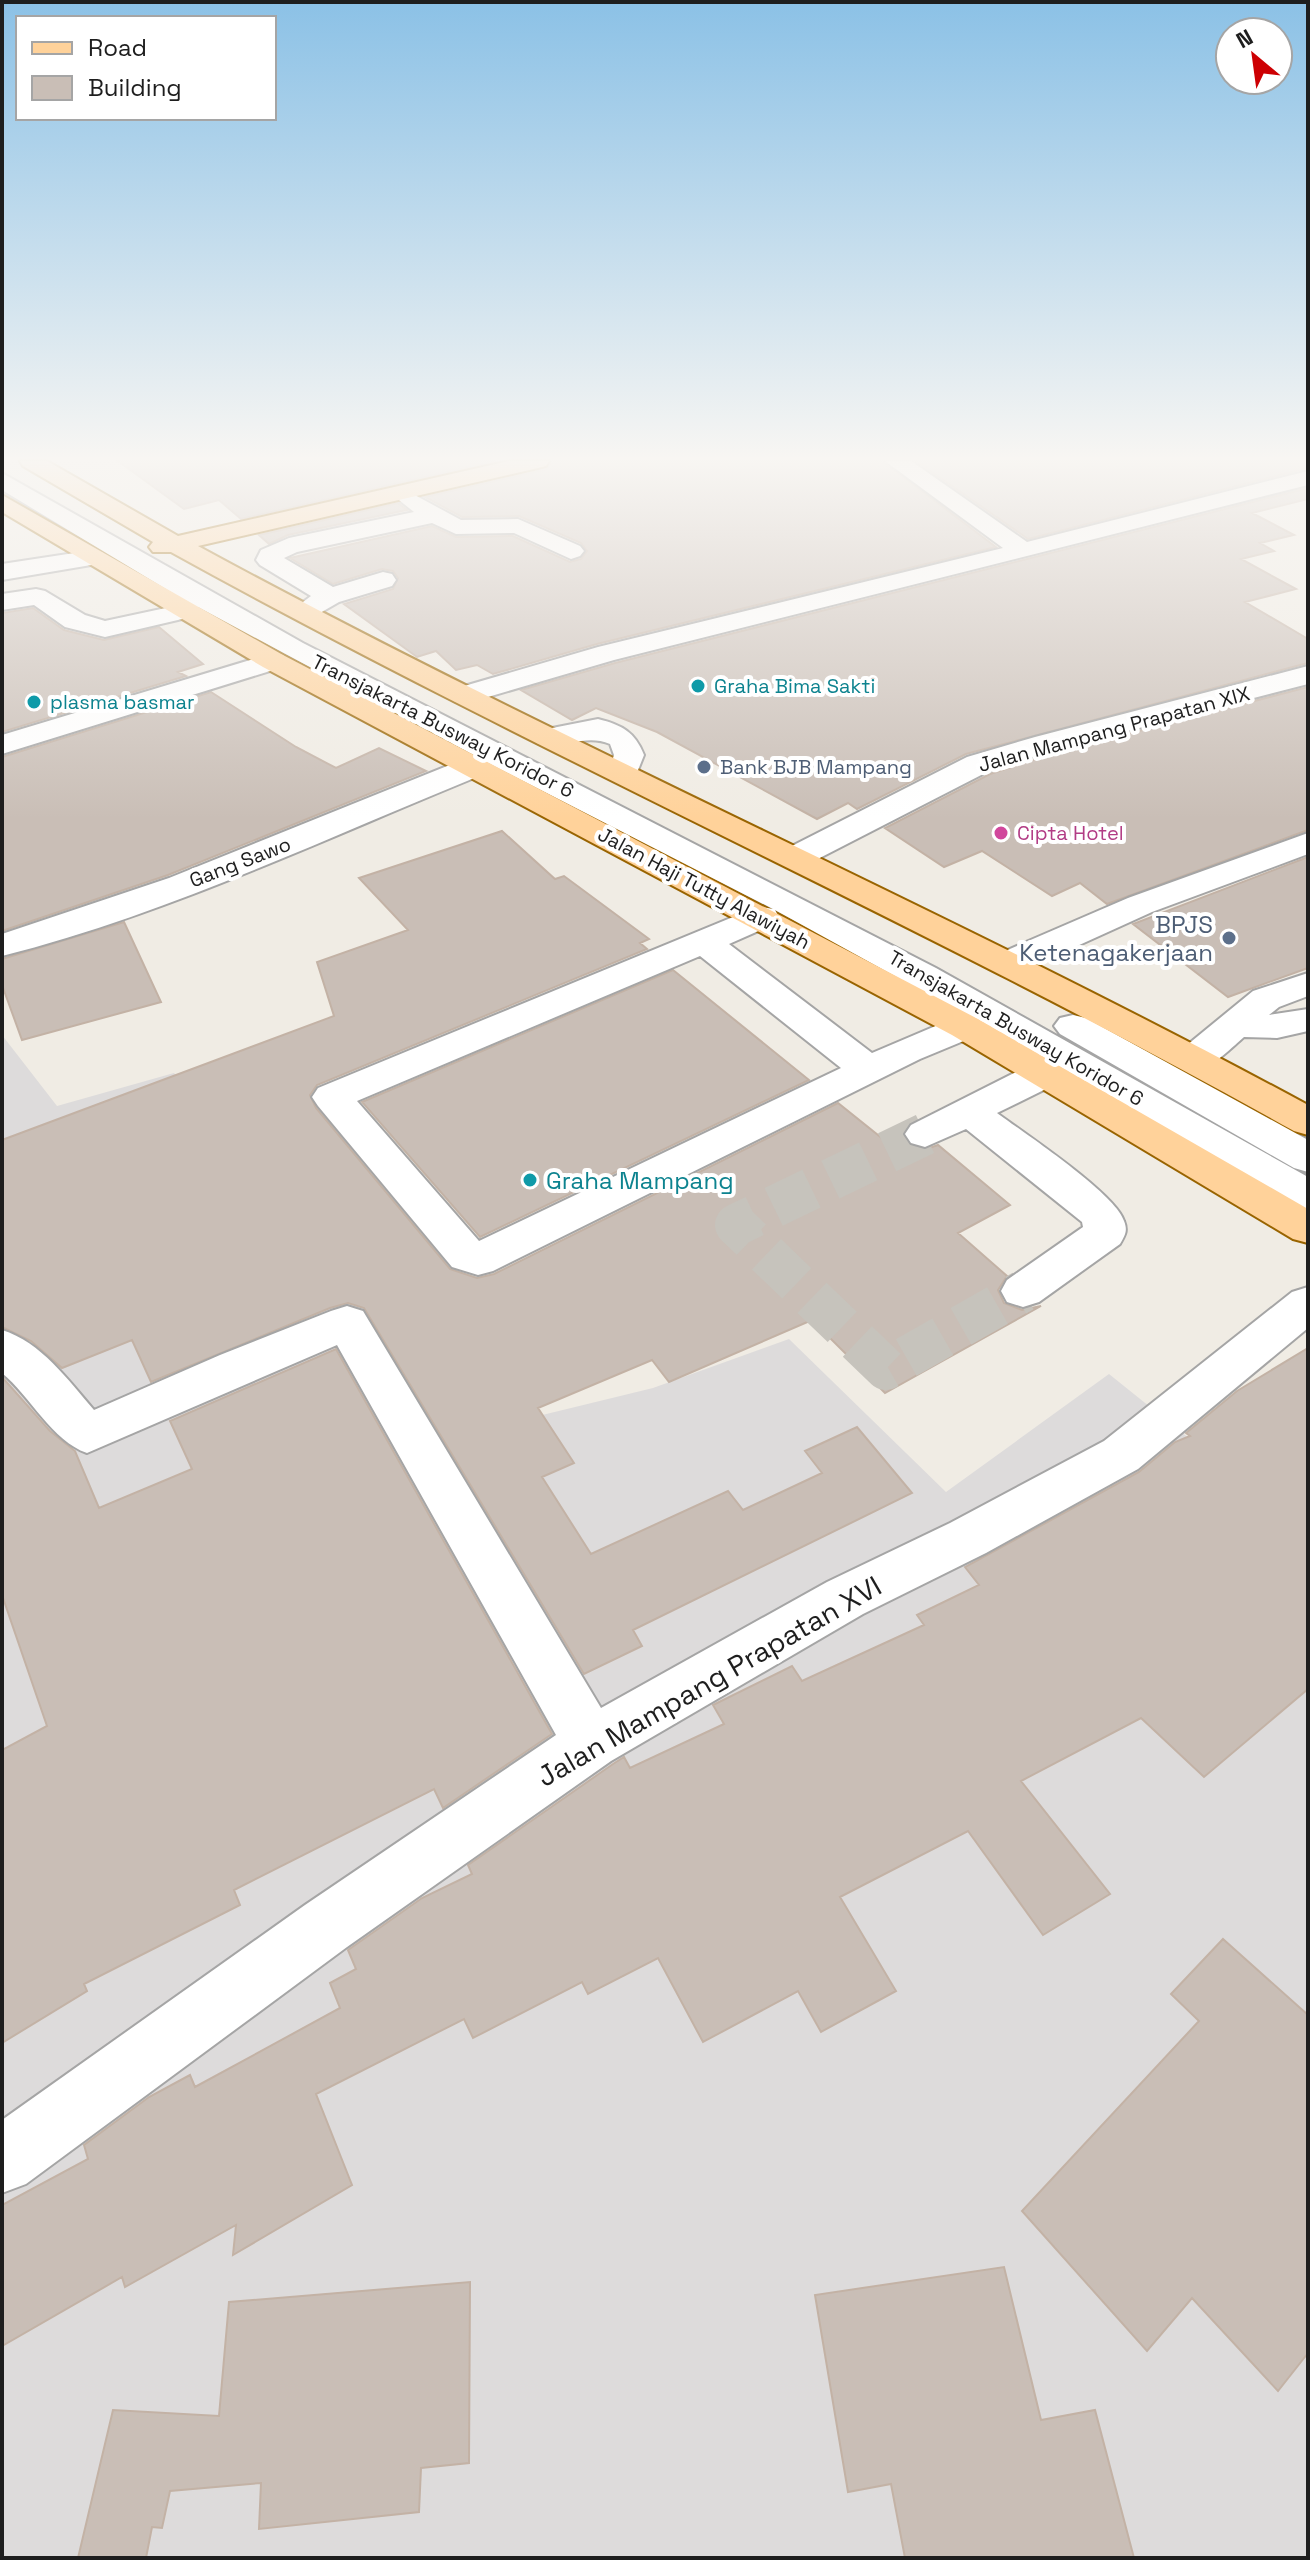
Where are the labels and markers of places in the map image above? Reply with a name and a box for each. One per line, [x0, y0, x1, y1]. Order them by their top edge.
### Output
place label: Graha Bima Sakti [714, 673, 875, 699]
marker: Graha Bima Sakti [689, 677, 707, 695]
place label: plasma basmar [50, 689, 195, 715]
marker: plasma basmar [25, 693, 43, 711]
place label: Bank BJB Mampang [720, 754, 912, 780]
marker: Bank BJB Mampang [695, 758, 713, 776]
place label: Cipta Hotel [1017, 820, 1124, 846]
marker: Cipta Hotel [992, 824, 1010, 842]
place label: BPJS Ketenagakerjaan [1019, 909, 1213, 968]
marker: BPJS Ketenagakerjaan [1220, 929, 1238, 947]
place label: Graha Mampang [546, 1165, 734, 1196]
marker: Graha Mampang [521, 1171, 539, 1189]

